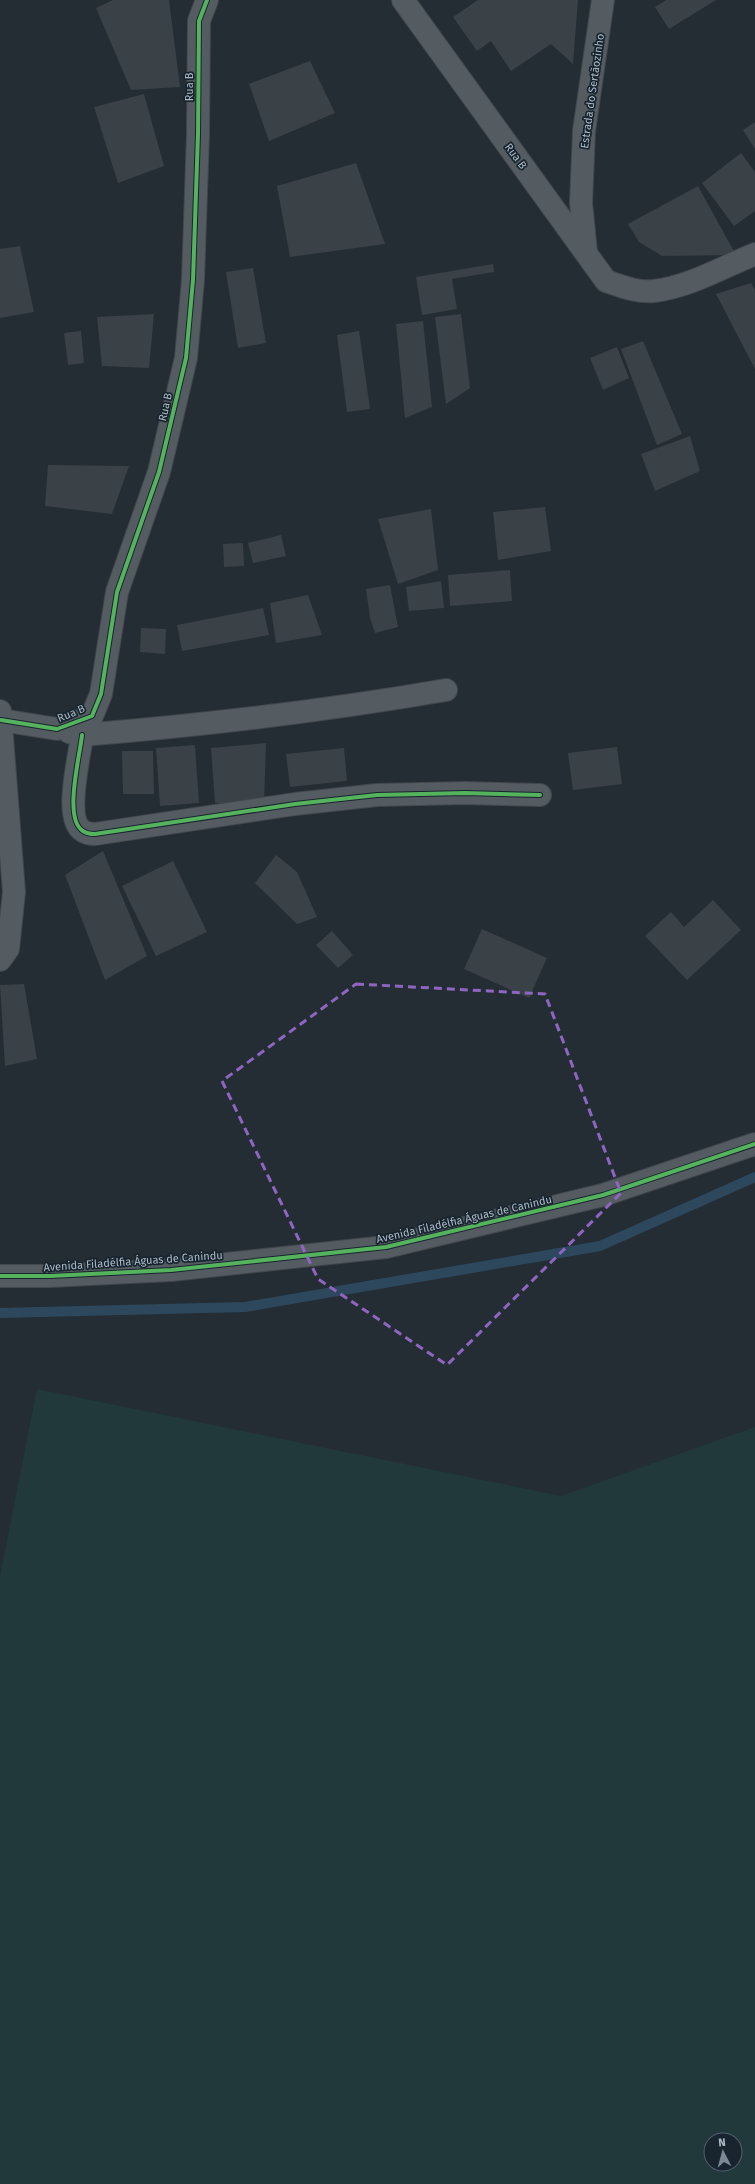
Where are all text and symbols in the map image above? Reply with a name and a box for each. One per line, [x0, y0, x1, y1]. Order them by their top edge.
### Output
street label: Estrada do Sertãozinho [578, 33, 607, 149]
street label: Rua B [183, 72, 196, 101]
street label: Rua B [502, 141, 529, 172]
street label: Rua B [156, 391, 175, 423]
street label: Rua B [55, 702, 87, 725]
street label: Avenida Filadélfia Águas de Canindu [375, 1192, 553, 1246]
street label: Avenida Filadélfia Águas de Canindu [43, 1248, 223, 1274]
north arrow [703, 2132, 743, 2172]
text: N [718, 2136, 726, 2149]

